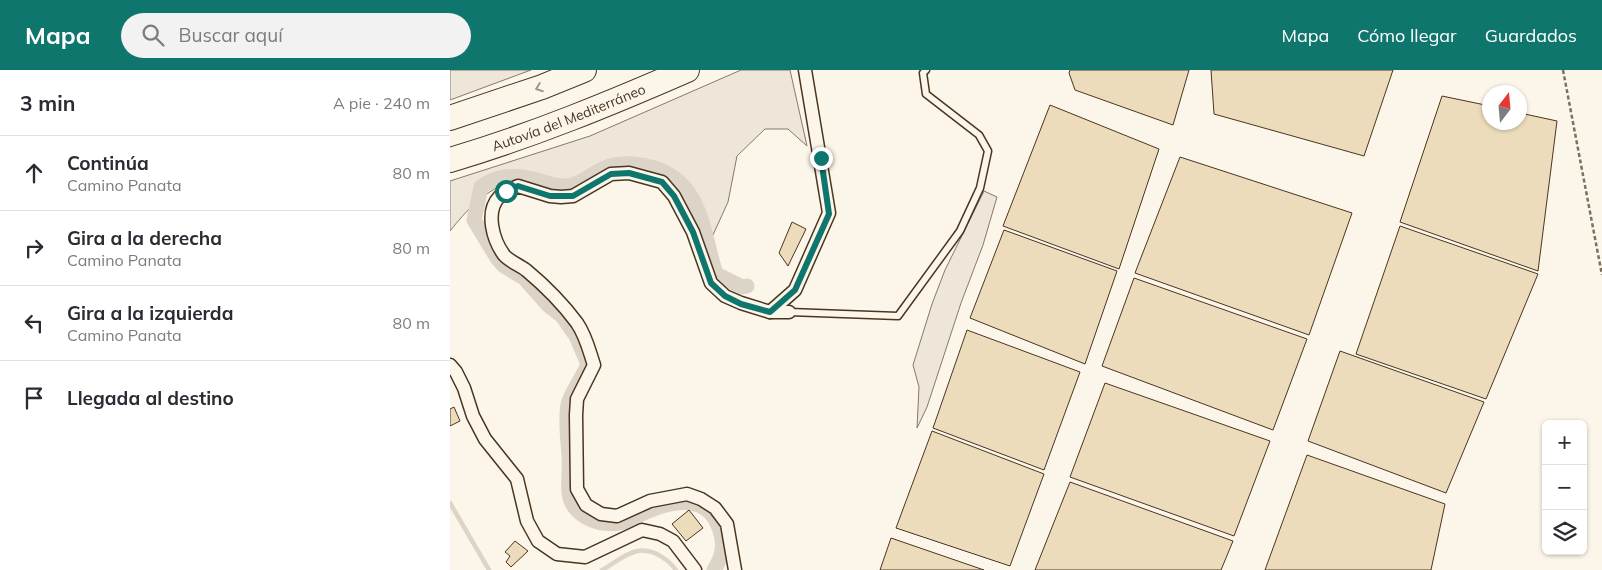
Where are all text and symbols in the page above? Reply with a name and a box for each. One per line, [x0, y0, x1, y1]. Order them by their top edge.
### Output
search box [121, 13, 471, 58]
text: Mapa [25, 20, 91, 50]
icon: search [139, 21, 167, 49]
text: Buscar aquí [179, 23, 283, 47]
text: Mapa [1281, 24, 1329, 47]
text: Cómo llegar [1357, 24, 1457, 47]
text: Guardados [1485, 24, 1577, 47]
street label: Autovía del Mediterráneo [489, 80, 648, 155]
one-way arrow [535, 82, 543, 92]
north arrow [1482, 85, 1527, 130]
text: 3 min [20, 90, 75, 116]
text: A pie · 240 m [333, 93, 430, 113]
route end [810, 147, 833, 170]
text: Continúa [67, 151, 149, 175]
icon: ahead [20, 159, 48, 187]
text: 80 m [393, 163, 430, 183]
text: Camino Panata [67, 175, 182, 195]
route start [495, 180, 518, 203]
text: Gira a la derecha [67, 226, 222, 250]
icon: right [20, 234, 48, 262]
text: 80 m [393, 238, 430, 258]
text: Camino Panata [67, 250, 182, 270]
text: Gira a la izquierda [67, 301, 233, 325]
icon: left [20, 309, 48, 337]
text: 80 m [393, 313, 430, 333]
text: Camino Panata [67, 325, 182, 345]
icon: arrive [20, 384, 48, 412]
text: Llegada al destino [67, 386, 234, 410]
map controls [1542, 420, 1587, 555]
button: + [1542, 420, 1587, 465]
button: − [1542, 465, 1587, 510]
button: layers [1542, 510, 1587, 555]

